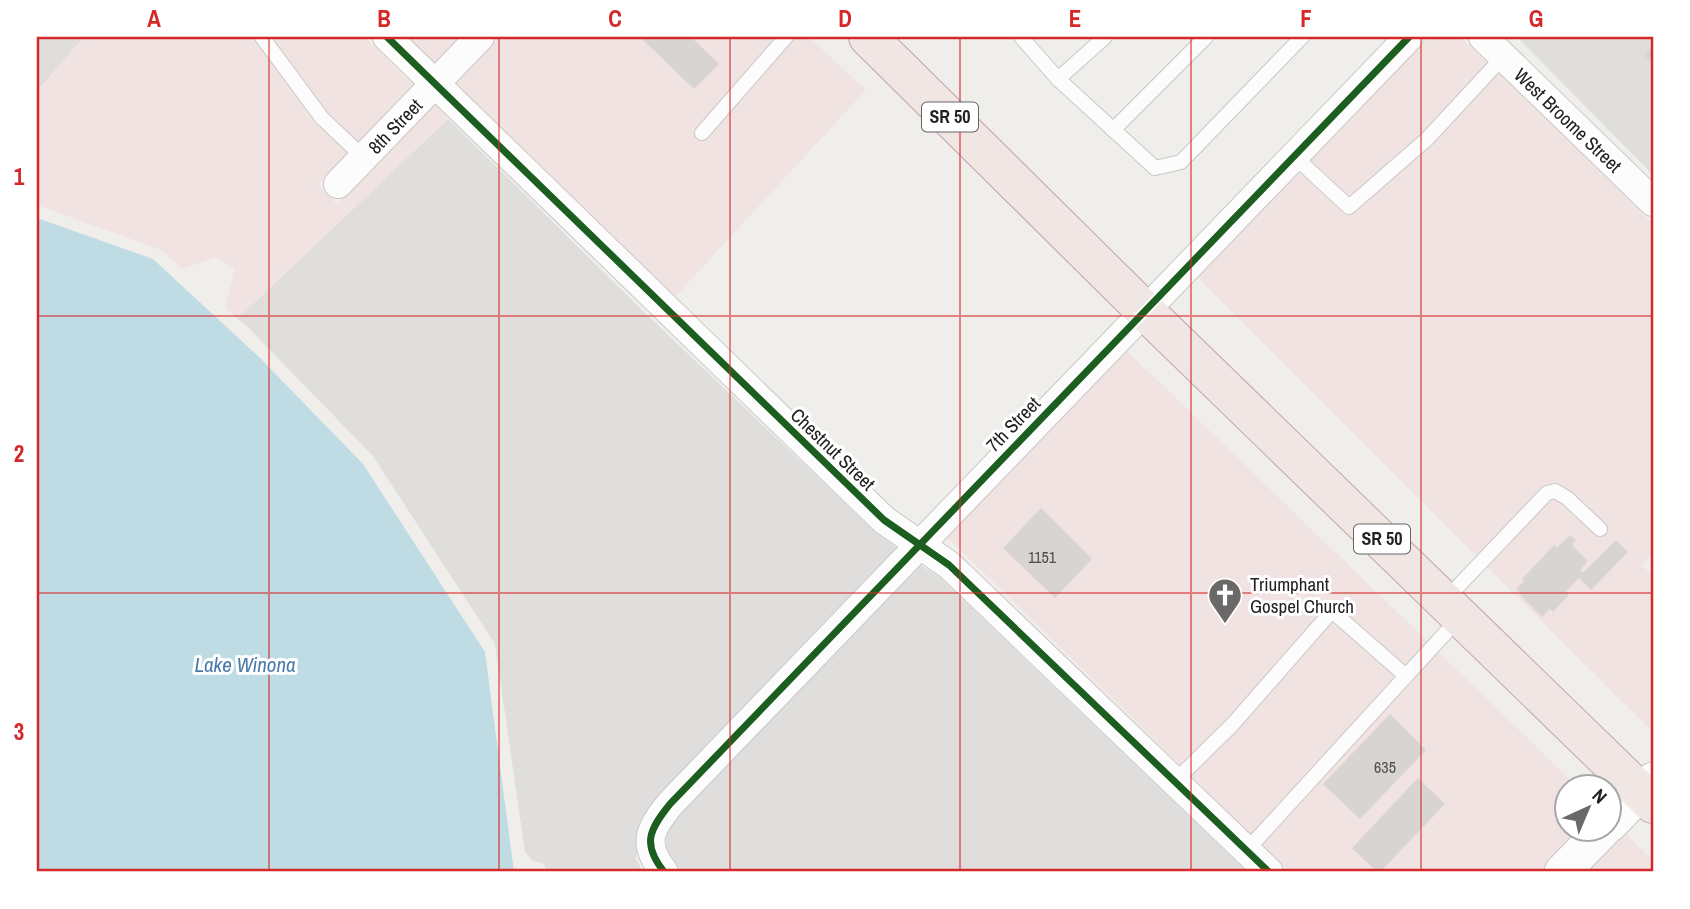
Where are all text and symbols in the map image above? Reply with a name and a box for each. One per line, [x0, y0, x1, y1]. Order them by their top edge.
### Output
text: A [147, 3, 161, 34]
text: B [377, 3, 391, 34]
text: C [608, 3, 622, 34]
text: D [838, 3, 852, 34]
text: E [1069, 3, 1081, 34]
text: F [1300, 3, 1312, 34]
text: G [1529, 3, 1543, 34]
street label: West Broome Street [1509, 62, 1628, 178]
street label: 8th Street [362, 92, 428, 159]
road number: SR 50 [922, 103, 978, 132]
text: 1 [14, 161, 25, 192]
street label: 7th Street [980, 390, 1046, 457]
street label: Chestnut Street [785, 402, 881, 496]
text: 2 [14, 438, 24, 469]
road number: SR 50 [1354, 524, 1410, 554]
house number: 1151 [1028, 546, 1057, 568]
place label: Triumphant Gospel Church [1250, 571, 1354, 619]
church icon: Triumphant Gospel Church [1206, 576, 1244, 625]
water label: Lake Winona [194, 650, 296, 679]
text: 3 [14, 716, 24, 747]
house number: 635 [1374, 756, 1396, 778]
north arrow [1554, 772, 1624, 842]
text: N [1587, 783, 1613, 809]

